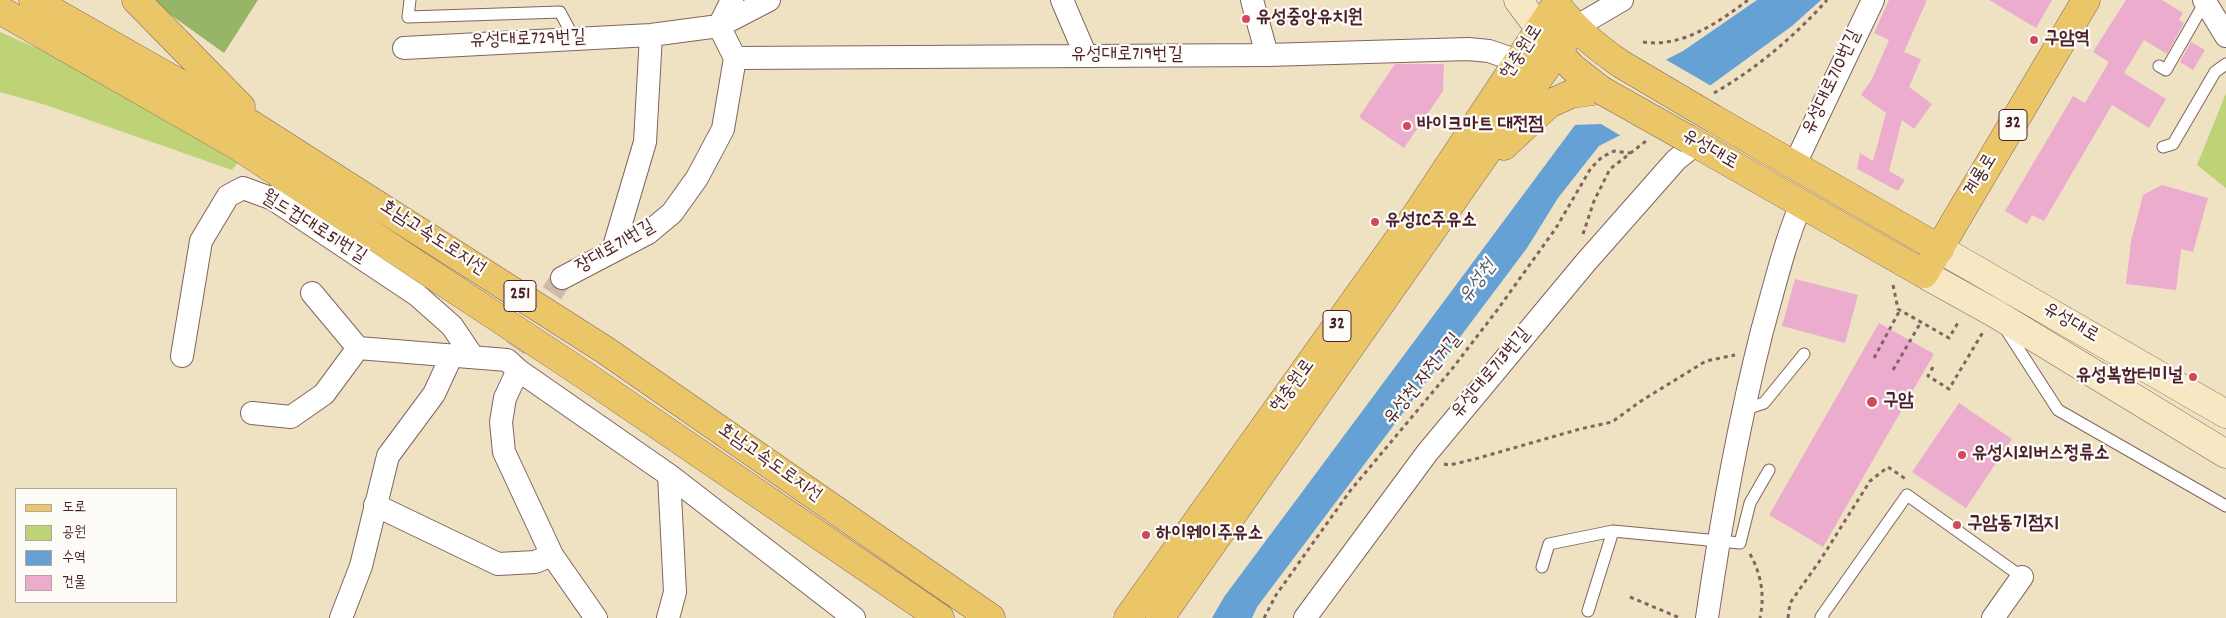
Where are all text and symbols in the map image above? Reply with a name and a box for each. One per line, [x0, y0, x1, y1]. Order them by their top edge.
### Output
place label: 유성중앙유치원 [1256, 8, 1363, 30]
marker: 유성중앙유치원 [1240, 13, 1252, 25]
street label: 현충원로 [1497, 21, 1549, 85]
street label: 유성대로710번길 [1799, 27, 1867, 139]
street label: 유성대로729번길 [470, 28, 586, 54]
place label: 구암역 [2044, 29, 2090, 51]
marker: 구암역 [2028, 34, 2040, 46]
street label: 유성대로719번길 [1071, 45, 1183, 67]
road number: 32 [1999, 110, 2027, 140]
place label: 바이크마트 대전점 [1417, 115, 1544, 137]
marker: 바이크마트 대전점 [1401, 120, 1413, 132]
street label: 유성대로 [1677, 126, 1741, 176]
street label: 계룡로 [1960, 150, 2004, 202]
street label: 월드컵대로51번길 [256, 187, 370, 269]
street label: 호남고속도로지선 [375, 196, 489, 282]
place label: 유성IC주유소 [1385, 211, 1477, 233]
street label: 장대로71번길 [572, 216, 660, 280]
marker: 유성IC주유소 [1369, 216, 1381, 228]
water label: 유성천 [1455, 256, 1503, 310]
road number: 251 [504, 280, 536, 312]
street label: 유성대로 [2038, 299, 2102, 349]
road number: 32 [1323, 310, 1351, 342]
street label: 유성대로713번길 [1447, 324, 1537, 424]
street label: 유성천 자전거길 [1380, 330, 1468, 430]
street label: 현충원로 [1267, 356, 1321, 418]
place label: 유성복합터미널 [2076, 366, 2183, 388]
marker: 유성복합터미널 [2187, 371, 2199, 383]
place label: 구암 [1883, 391, 1914, 413]
marker: 구암 [1865, 395, 1879, 409]
street label: 호남고속도로지선 [712, 420, 826, 508]
place label: 유성시외버스정류소 [1972, 444, 2110, 466]
marker: 유성시외버스정류소 [1956, 449, 1968, 461]
legend [15, 488, 178, 603]
text: 도로 [62, 497, 86, 519]
place label: 구암동기점지 [1967, 514, 2059, 536]
marker: 구암동기점지 [1951, 519, 1963, 531]
text: 공원 [62, 522, 86, 544]
place label: 하이웨이주유소 [1156, 524, 1263, 546]
marker: 하이웨이주유소 [1140, 529, 1152, 541]
text: 수역 [62, 547, 86, 569]
text: 건물 [62, 572, 86, 594]

